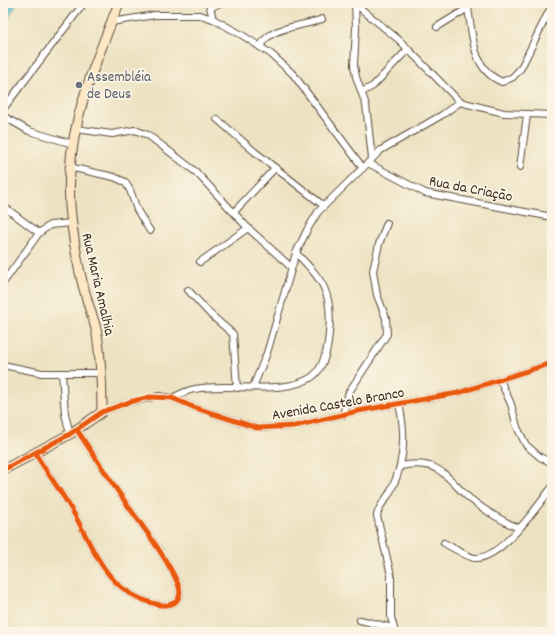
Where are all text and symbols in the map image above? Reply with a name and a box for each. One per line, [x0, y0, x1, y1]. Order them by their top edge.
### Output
place label: Assembléia de Deus [87, 67, 152, 106]
marker: Assembléia de Deus [74, 80, 84, 90]
street label: Rua da Criação [427, 171, 515, 209]
street label: Rua Maria Amalhia [75, 231, 120, 339]
street label: Avenida Castelo Branco [270, 382, 407, 427]

